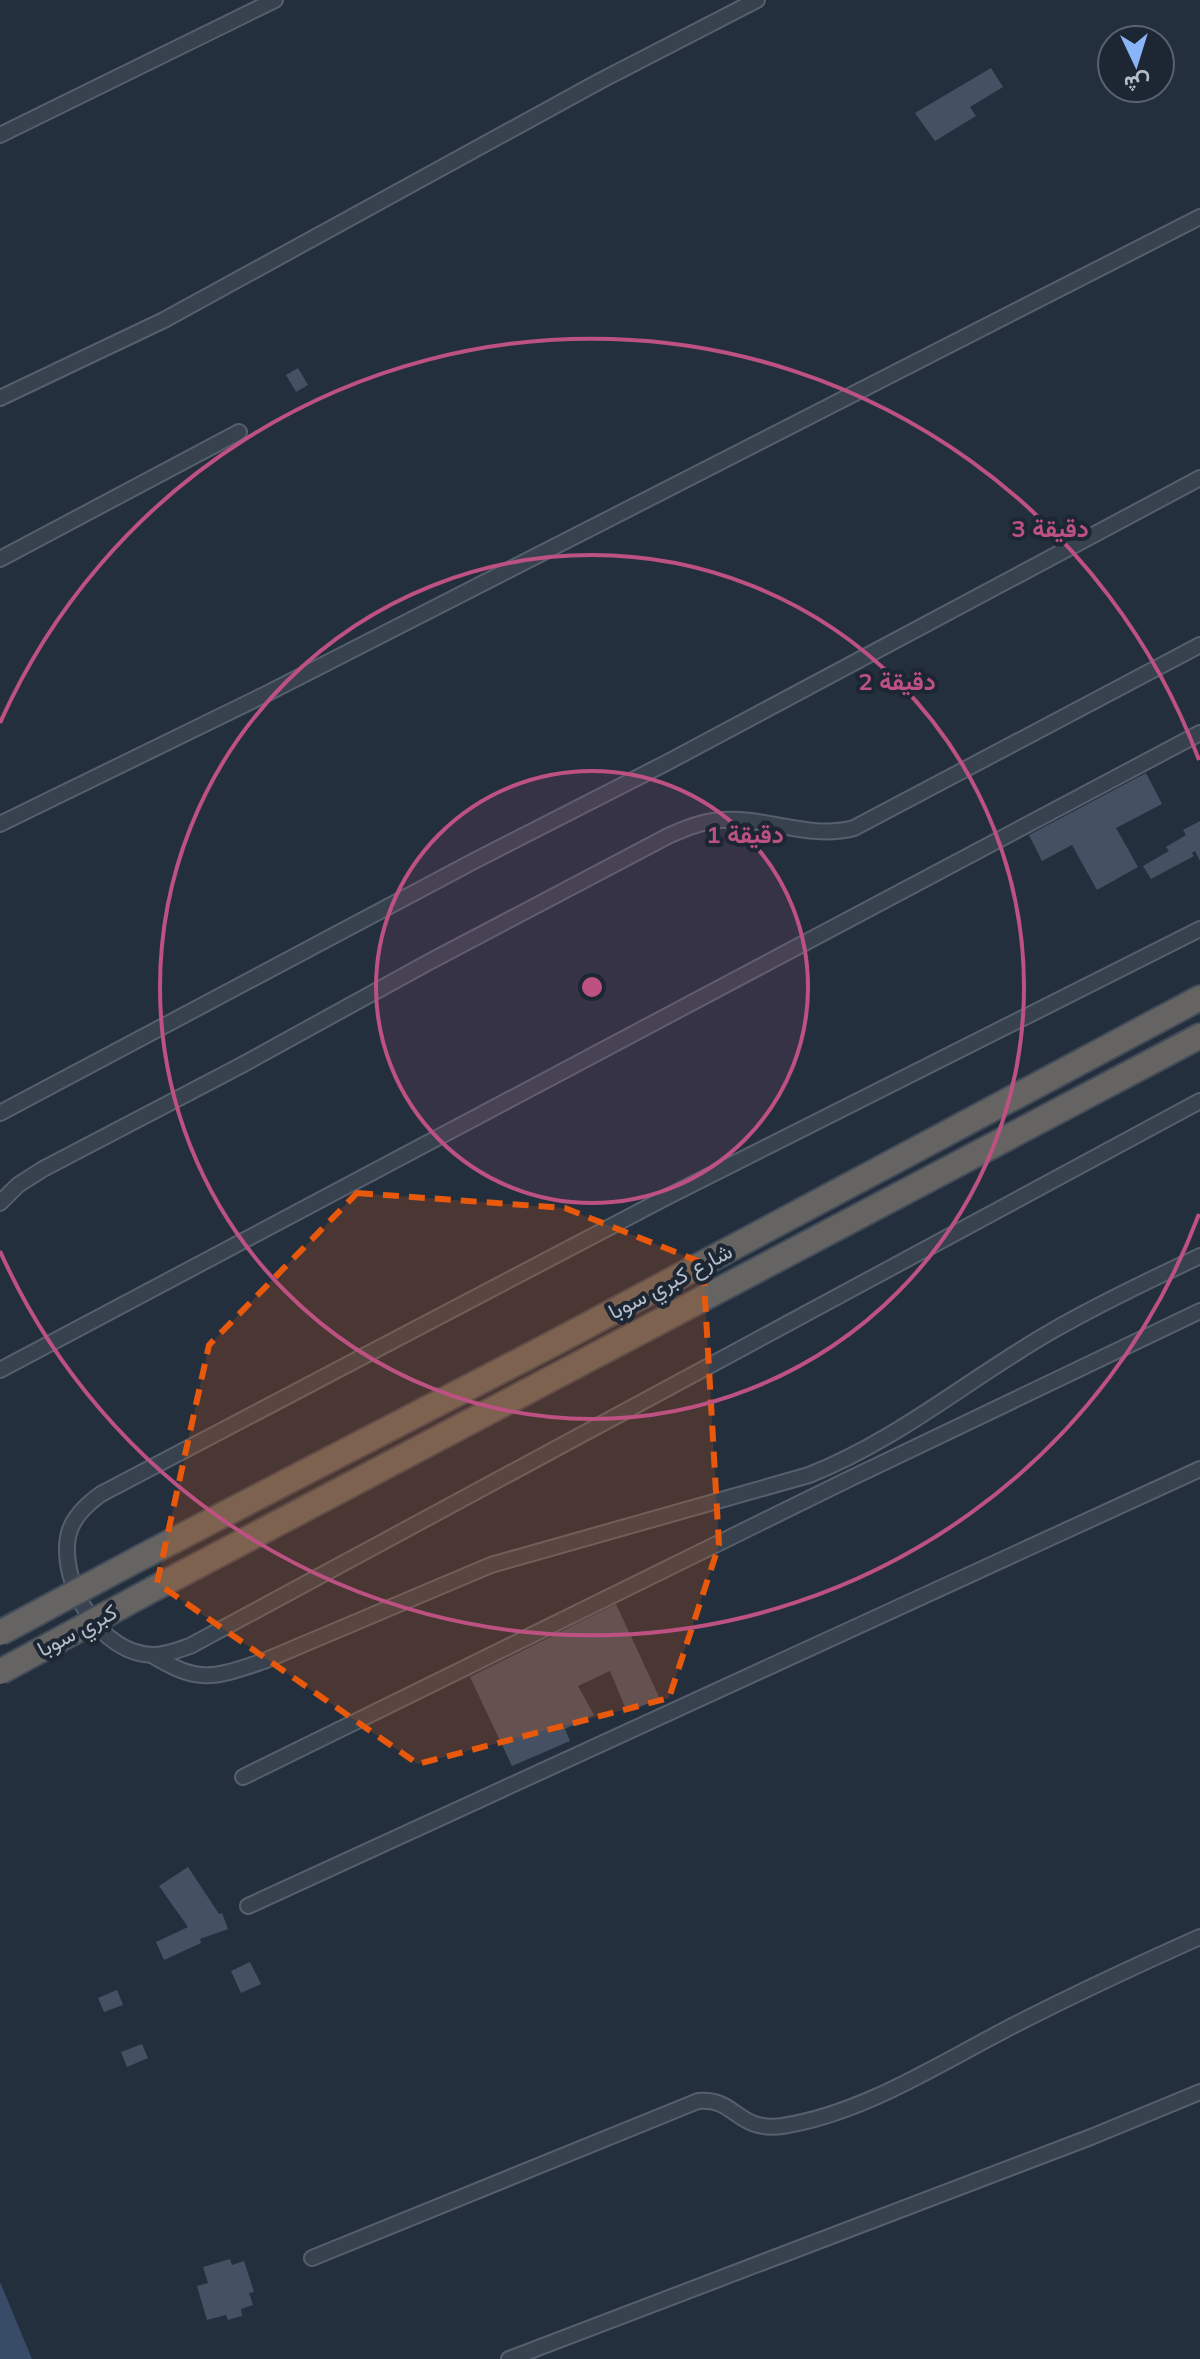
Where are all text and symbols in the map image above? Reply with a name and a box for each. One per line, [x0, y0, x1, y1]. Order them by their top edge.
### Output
north arrow [1096, 24, 1176, 104]
text: ش [1123, 69, 1152, 99]
text: 3 دقيقة [1011, 513, 1089, 543]
text: 2 دقيقة [858, 666, 936, 696]
text: 1 دقيقة [706, 819, 784, 849]
centre of rings [578, 973, 606, 1001]
street label: شارع كبري سوبا [603, 1237, 739, 1330]
street label: كبري سوبا [32, 1597, 124, 1667]

